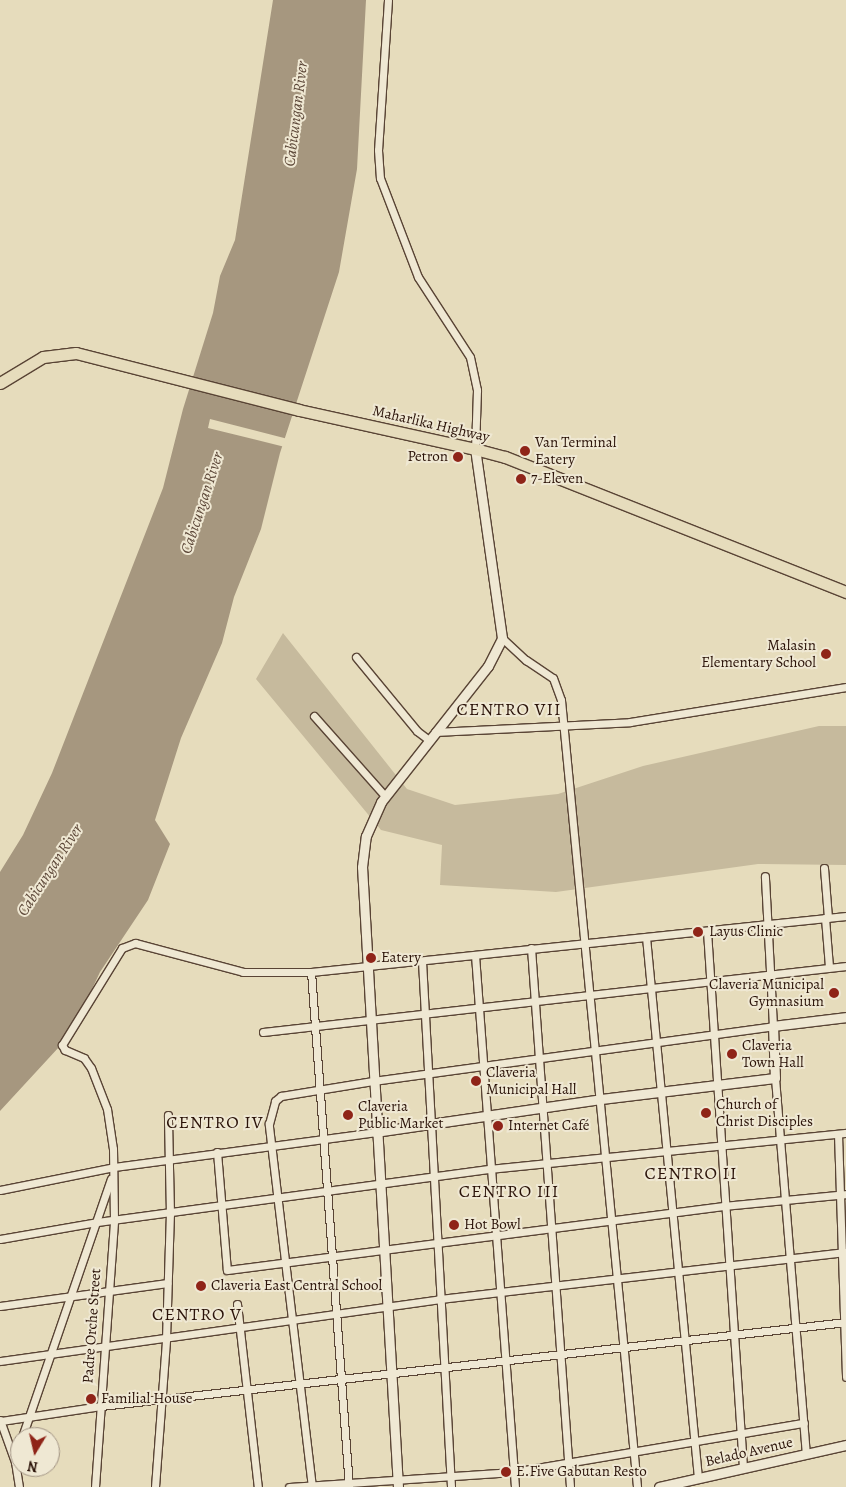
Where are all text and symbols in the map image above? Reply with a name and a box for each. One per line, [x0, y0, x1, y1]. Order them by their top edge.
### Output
water label: Cabicungan River [280, 60, 312, 168]
street label: Maharlika Highway [371, 402, 491, 446]
place label: Van Terminal Eatery [535, 433, 616, 468]
marker: Van Terminal Eatery [519, 445, 531, 457]
place label: Petron [407, 448, 448, 466]
water label: Cabicungan River [177, 450, 227, 556]
marker: Petron [452, 451, 464, 463]
place label: 7-Eleven [531, 470, 583, 488]
marker: 7-Eleven [515, 473, 527, 485]
place label: Malasin Elementary School [701, 636, 816, 671]
marker: Malasin Elementary School [820, 648, 832, 660]
district label: CENTRO VII [455, 698, 563, 720]
water label: Cabicungan River [13, 820, 87, 920]
place label: Layus Clinic [709, 923, 783, 941]
marker: Layus Clinic [691, 925, 705, 939]
place label: Eatery [381, 949, 421, 967]
marker: Eatery [365, 952, 377, 964]
place label: Claveria Municipal Gymnasium [709, 975, 824, 1010]
marker: Claveria Municipal Gymnasium [828, 987, 840, 999]
place label: Claveria Town Hall [742, 1036, 804, 1071]
marker: Claveria Town Hall [726, 1048, 738, 1060]
place label: Claveria Municipal Hall [486, 1063, 576, 1098]
marker: Claveria Municipal Hall [470, 1075, 482, 1087]
place label: Church of Christ Disciples [716, 1095, 813, 1130]
place label: Claveria Public Market [358, 1097, 443, 1132]
marker: Church of Christ Disciples [700, 1107, 712, 1119]
marker: Claveria Public Market [342, 1109, 354, 1121]
district label: CENTRO IV [165, 1111, 265, 1133]
place label: Internet Café [508, 1117, 590, 1135]
marker: Internet Café [492, 1120, 504, 1132]
district label: CENTRO II [643, 1162, 739, 1184]
district label: CENTRO III [457, 1180, 561, 1202]
place label: Hot Bowl [464, 1216, 521, 1234]
marker: Hot Bowl [448, 1219, 460, 1231]
street label: Padre Orche Street [79, 1268, 105, 1384]
place label: Claveria East Central School [211, 1277, 382, 1295]
marker: Claveria East Central School [195, 1280, 207, 1292]
district label: CENTRO V [151, 1303, 243, 1325]
place label: Familial House [101, 1390, 193, 1408]
marker: Familial House [85, 1393, 97, 1405]
north arrow [10, 1427, 60, 1477]
street label: Belado Avenue [703, 1433, 795, 1471]
text: N [26, 1456, 39, 1477]
place label: E.Five Gabutan Resto [516, 1463, 647, 1481]
marker: E.Five Gabutan Resto [500, 1466, 512, 1478]

